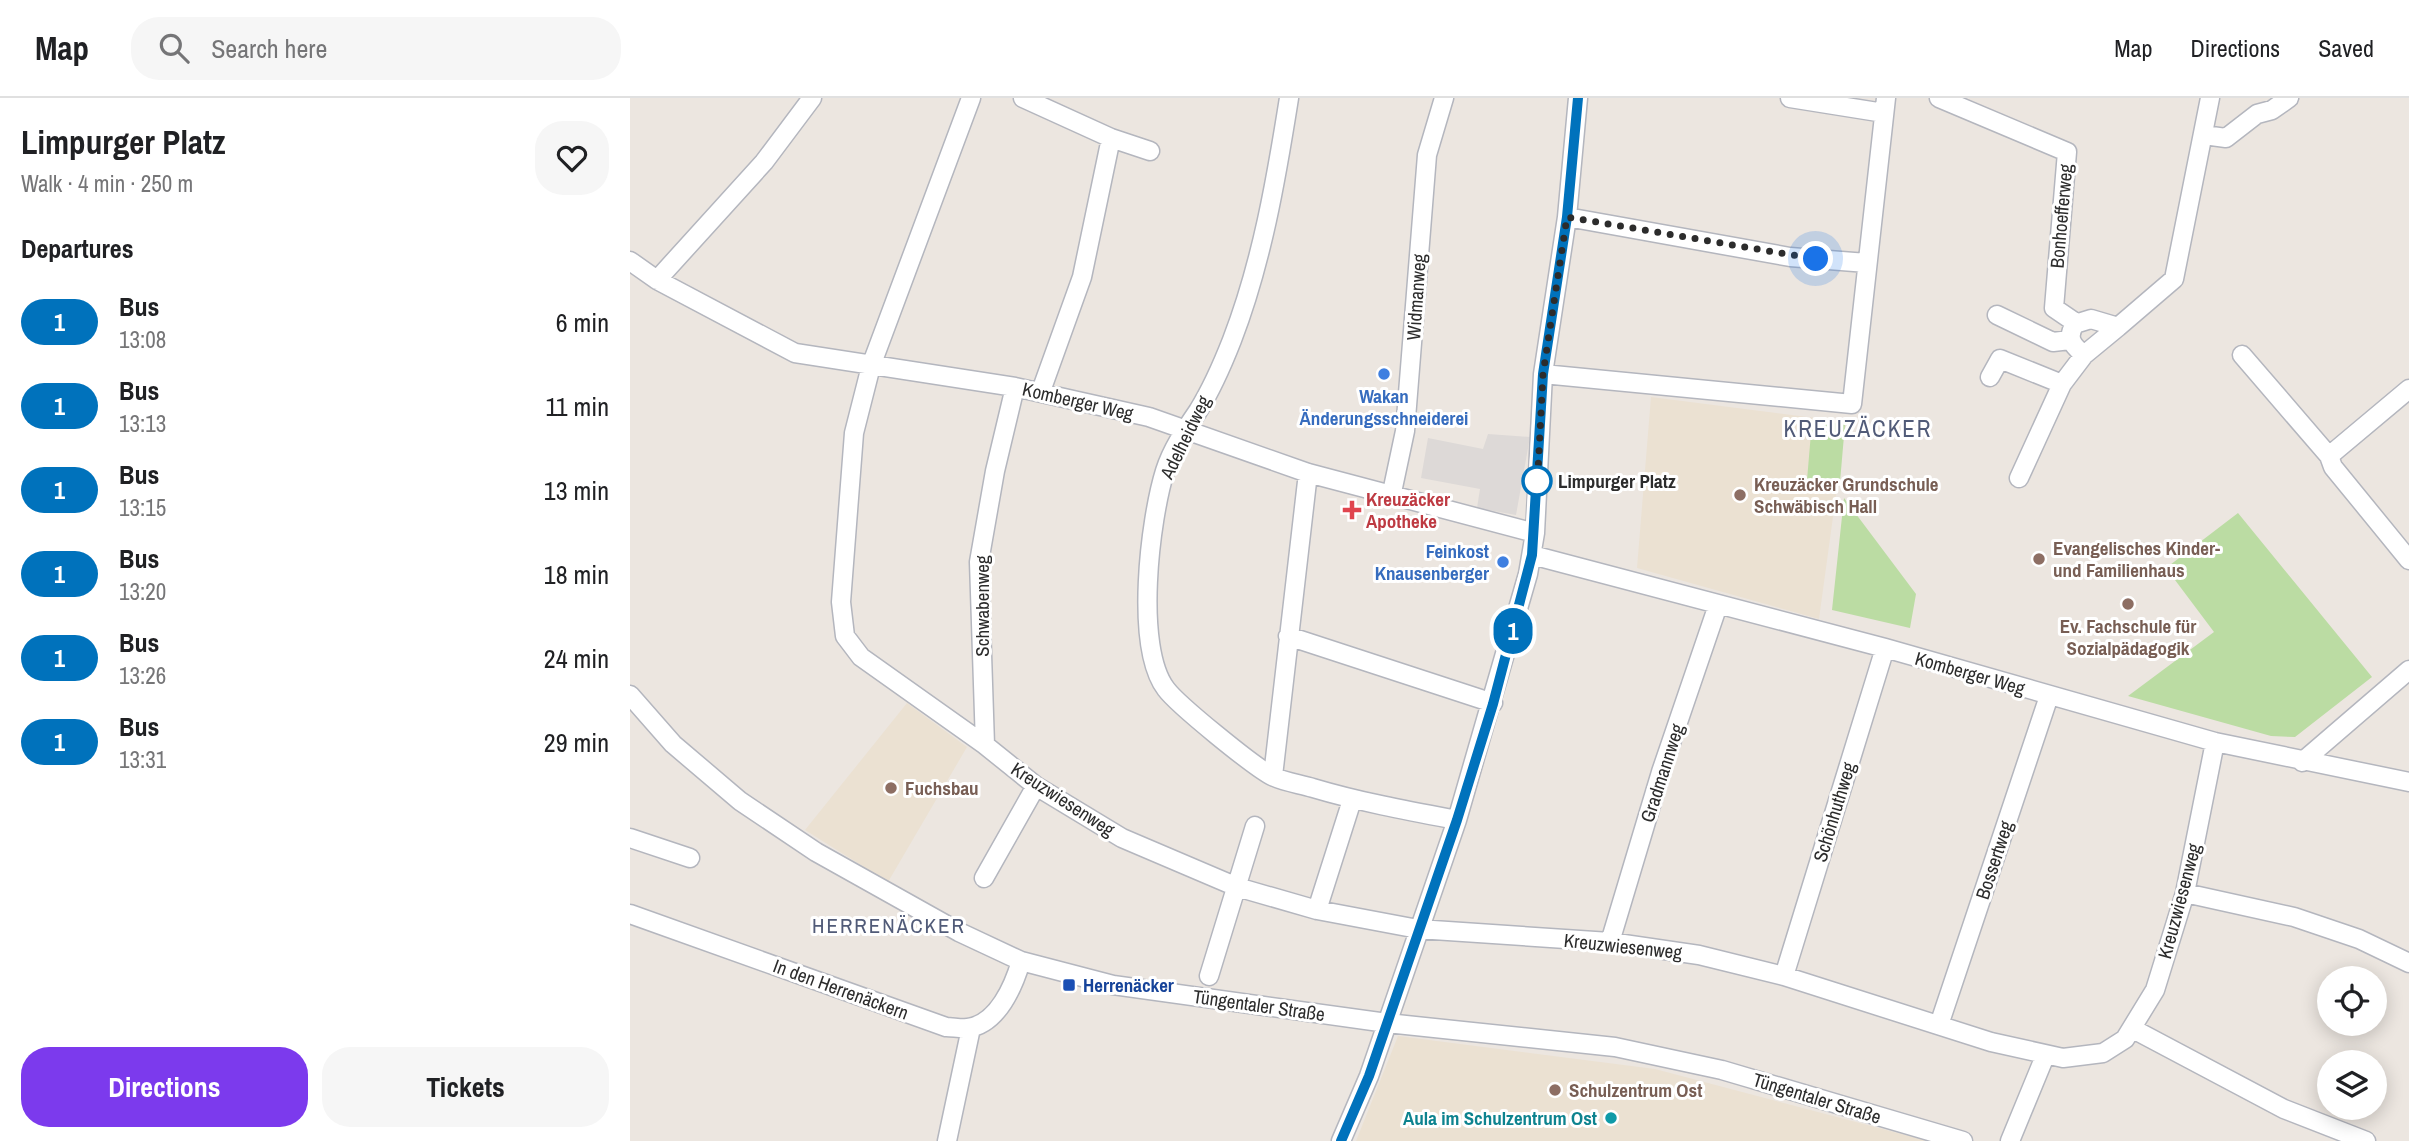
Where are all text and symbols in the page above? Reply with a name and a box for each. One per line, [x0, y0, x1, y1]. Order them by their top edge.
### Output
search box [131, 17, 621, 80]
text: Map [35, 26, 89, 70]
icon: search [155, 29, 193, 67]
text: Search here [211, 31, 327, 66]
text: Map [2114, 32, 2152, 64]
text: Directions [2190, 32, 2280, 64]
text: Saved [2318, 32, 2374, 64]
text: Limpurger Platz [21, 120, 226, 164]
button: heart [535, 121, 609, 195]
street label: Bonhoefferweg [2043, 162, 2079, 269]
text: Walk · 4 min · 250 m [21, 168, 193, 199]
text: Departures [21, 231, 134, 266]
your location [1798, 241, 1833, 276]
street label: Widmanweg [1400, 253, 1432, 341]
text: Bus [119, 289, 159, 324]
text: 6 min [556, 305, 609, 340]
text: 1 [54, 306, 65, 338]
text: 13:08 [119, 324, 166, 355]
marker: Wakan Änderungsschneiderei [1376, 366, 1392, 382]
text: Bus [119, 373, 159, 408]
street label: Komberger Weg [1020, 376, 1136, 426]
place label: Wakan Änderungsschneiderei [1300, 383, 1468, 431]
text: 11 min [545, 389, 609, 424]
text: 1 [54, 390, 65, 422]
street label: Adelheidweg [1153, 391, 1217, 484]
text: 13:13 [119, 408, 166, 439]
district label: KREUZÄCKER [1784, 413, 1932, 444]
text: Bus [119, 457, 159, 492]
marker: Limpurger Platz [1522, 466, 1552, 496]
place label: Limpurger Platz [1558, 468, 1676, 494]
place label: Kreuzäcker Grundschule Schwäbisch Hall [1754, 471, 1939, 519]
text: 13 min [544, 473, 609, 508]
text: 1 [54, 474, 65, 506]
place label: Kreuzäcker Apotheke [1366, 486, 1450, 534]
marker: Kreuzäcker Grundschule Schwäbisch Hall [1732, 487, 1748, 503]
text: 13:15 [119, 492, 166, 523]
marker: Kreuzäcker Apotheke [1344, 502, 1360, 518]
place label: Evangelisches Kinder- und Familienhaus [2053, 535, 2220, 583]
place label: Feinkost Knausenberger [1375, 538, 1489, 586]
text: Bus [119, 541, 159, 576]
marker: Evangelisches Kinder- und Familienhaus [2031, 551, 2047, 567]
marker: Feinkost Knausenberger [1495, 554, 1511, 570]
street label: Schwabenweg [969, 555, 995, 657]
text: 18 min [544, 557, 609, 592]
text: 1 [54, 558, 65, 590]
text: 13:20 [119, 576, 166, 607]
marker: Ev. Fachschule für Sozialpädagogik [2120, 596, 2136, 612]
line badge: 1 [1490, 608, 1536, 654]
place label: Ev. Fachschule für Sozialpädagogik [2060, 613, 2196, 661]
text: 1 [1508, 615, 1518, 647]
text: Bus [119, 625, 159, 660]
text: 24 min [544, 641, 609, 676]
text: 1 [54, 642, 65, 674]
street label: Komberger Weg [1912, 645, 2028, 701]
text: 13:26 [119, 660, 166, 691]
text: Bus [119, 709, 159, 744]
street label: Gradmannweg [1634, 720, 1690, 826]
text: 29 min [544, 725, 609, 760]
text: 1 [54, 726, 65, 758]
text: 13:31 [119, 744, 166, 775]
street label: Kreuzwiesenweg [1006, 756, 1120, 842]
street label: Schönhuthweg [1806, 759, 1862, 865]
place label: Fuchsbau [905, 775, 979, 801]
marker: Fuchsbau [883, 780, 899, 796]
street label: Bossertweg [1969, 817, 2019, 903]
street label: Kreuzwiesenweg [2151, 840, 2207, 962]
district label: HERRENÄCKER [812, 911, 966, 940]
street label: Kreuzwiesenweg [1563, 927, 1684, 965]
street label: In den Herrenäckern [770, 952, 912, 1026]
map controls [2317, 966, 2387, 1120]
button: locate [2317, 966, 2387, 1036]
place label: Herrenäcker [1083, 972, 1174, 998]
marker: Herrenäcker [1061, 977, 1077, 993]
street label: Tüngentaler Straße [1191, 983, 1327, 1027]
button: Directions [21, 1047, 308, 1127]
button: Tickets [322, 1047, 609, 1127]
button: layers [2317, 1050, 2387, 1120]
street label: Tüngentaler Straße [1750, 1066, 1884, 1130]
place label: Schulzentrum Ost [1569, 1077, 1702, 1103]
marker: Schulzentrum Ost [1547, 1082, 1563, 1098]
place label: Aula im Schulzentrum Ost [1403, 1105, 1597, 1131]
marker: Aula im Schulzentrum Ost [1603, 1110, 1619, 1126]

